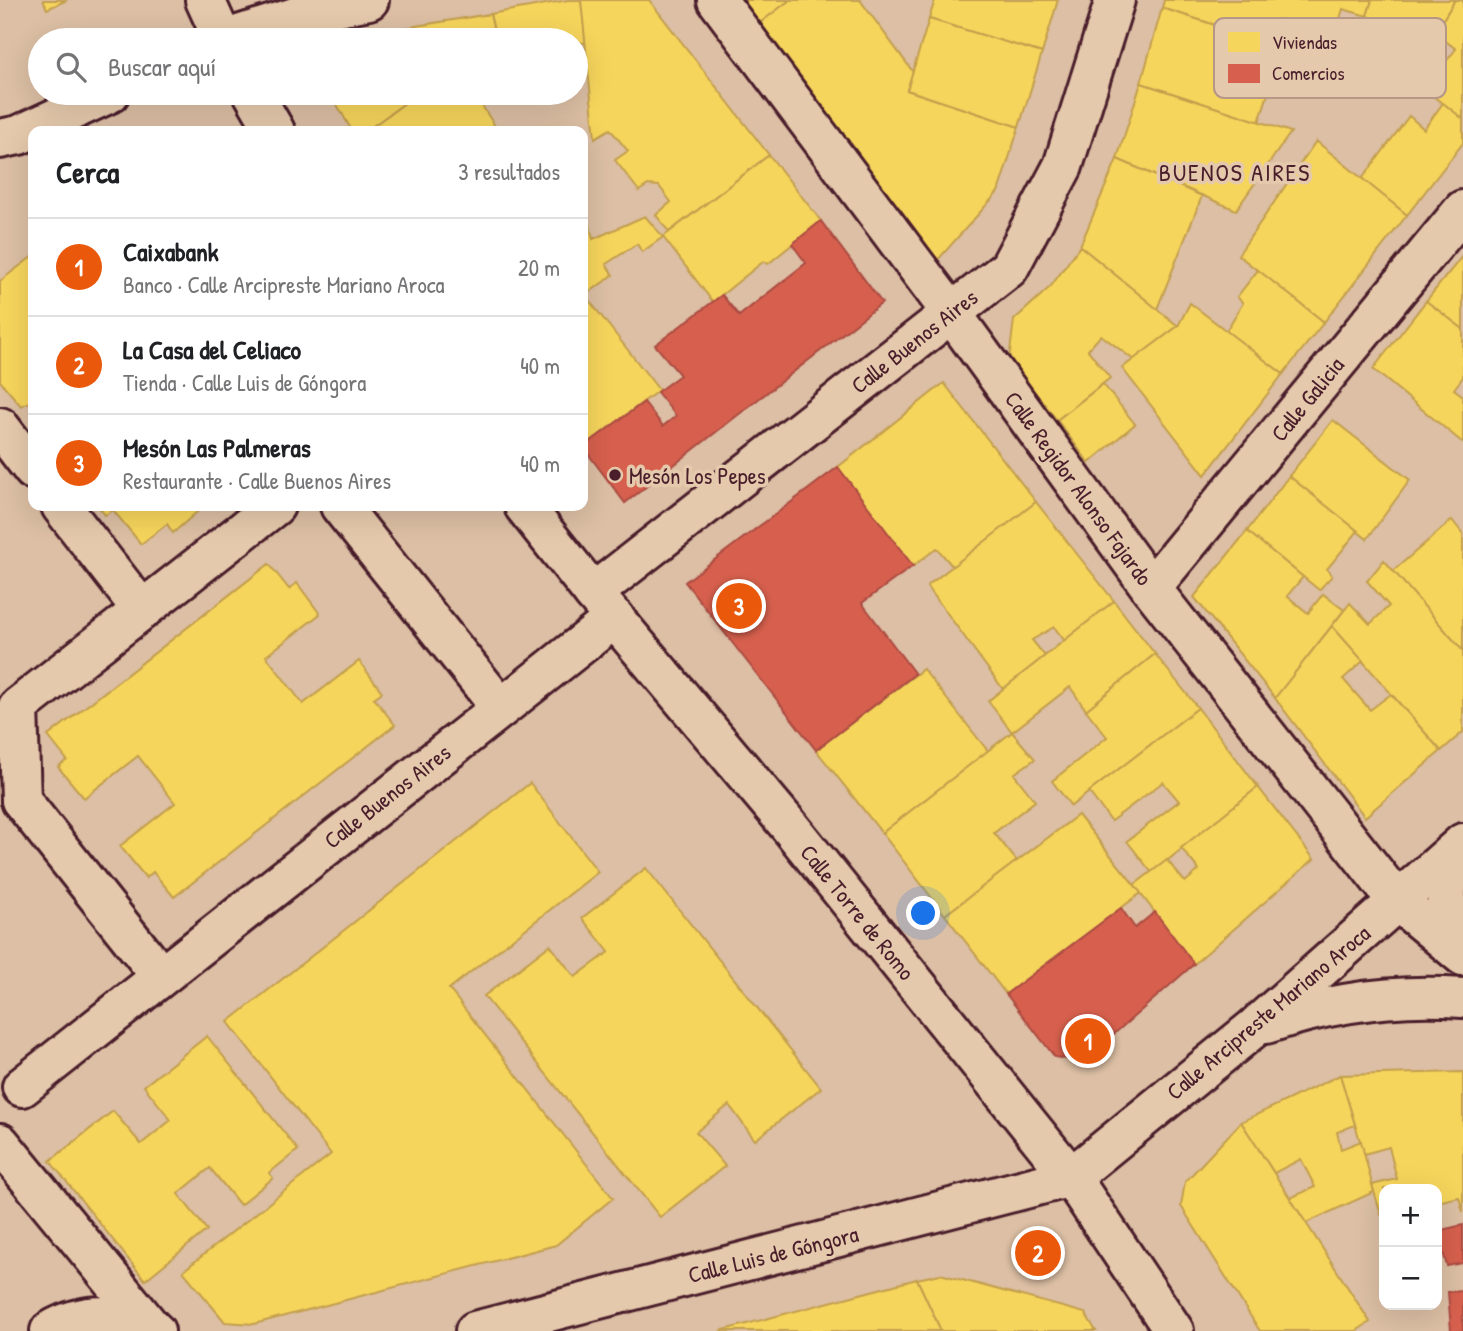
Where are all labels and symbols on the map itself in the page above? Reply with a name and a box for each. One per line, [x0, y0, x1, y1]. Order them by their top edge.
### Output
legend [1214, 18, 1446, 98]
text: Viviendas [1272, 29, 1337, 55]
text: Comercios [1272, 60, 1344, 86]
district label: BUENOS AIRES [1159, 156, 1311, 188]
street label: Calle Buenos Aires [844, 282, 984, 400]
street label: Calle Galicia [1263, 350, 1351, 448]
street label: Calle Regidor Alonso Fajardo [998, 385, 1160, 591]
place label: Mesón Los Pepes [629, 460, 766, 491]
marker: Mesón Los Pepes [607, 467, 623, 483]
pin: 3 [716, 580, 762, 632]
street label: Calle Buenos Aires [317, 737, 457, 855]
street label: Calle Torre de Romo [794, 838, 922, 986]
your location [906, 896, 940, 930]
street label: Calle Arcipreste Mariano Aroca [1160, 917, 1376, 1107]
pin: 1 [1065, 1015, 1111, 1067]
street label: Calle Luis de Góngora [685, 1218, 861, 1290]
pin: 2 [1015, 1227, 1061, 1279]

